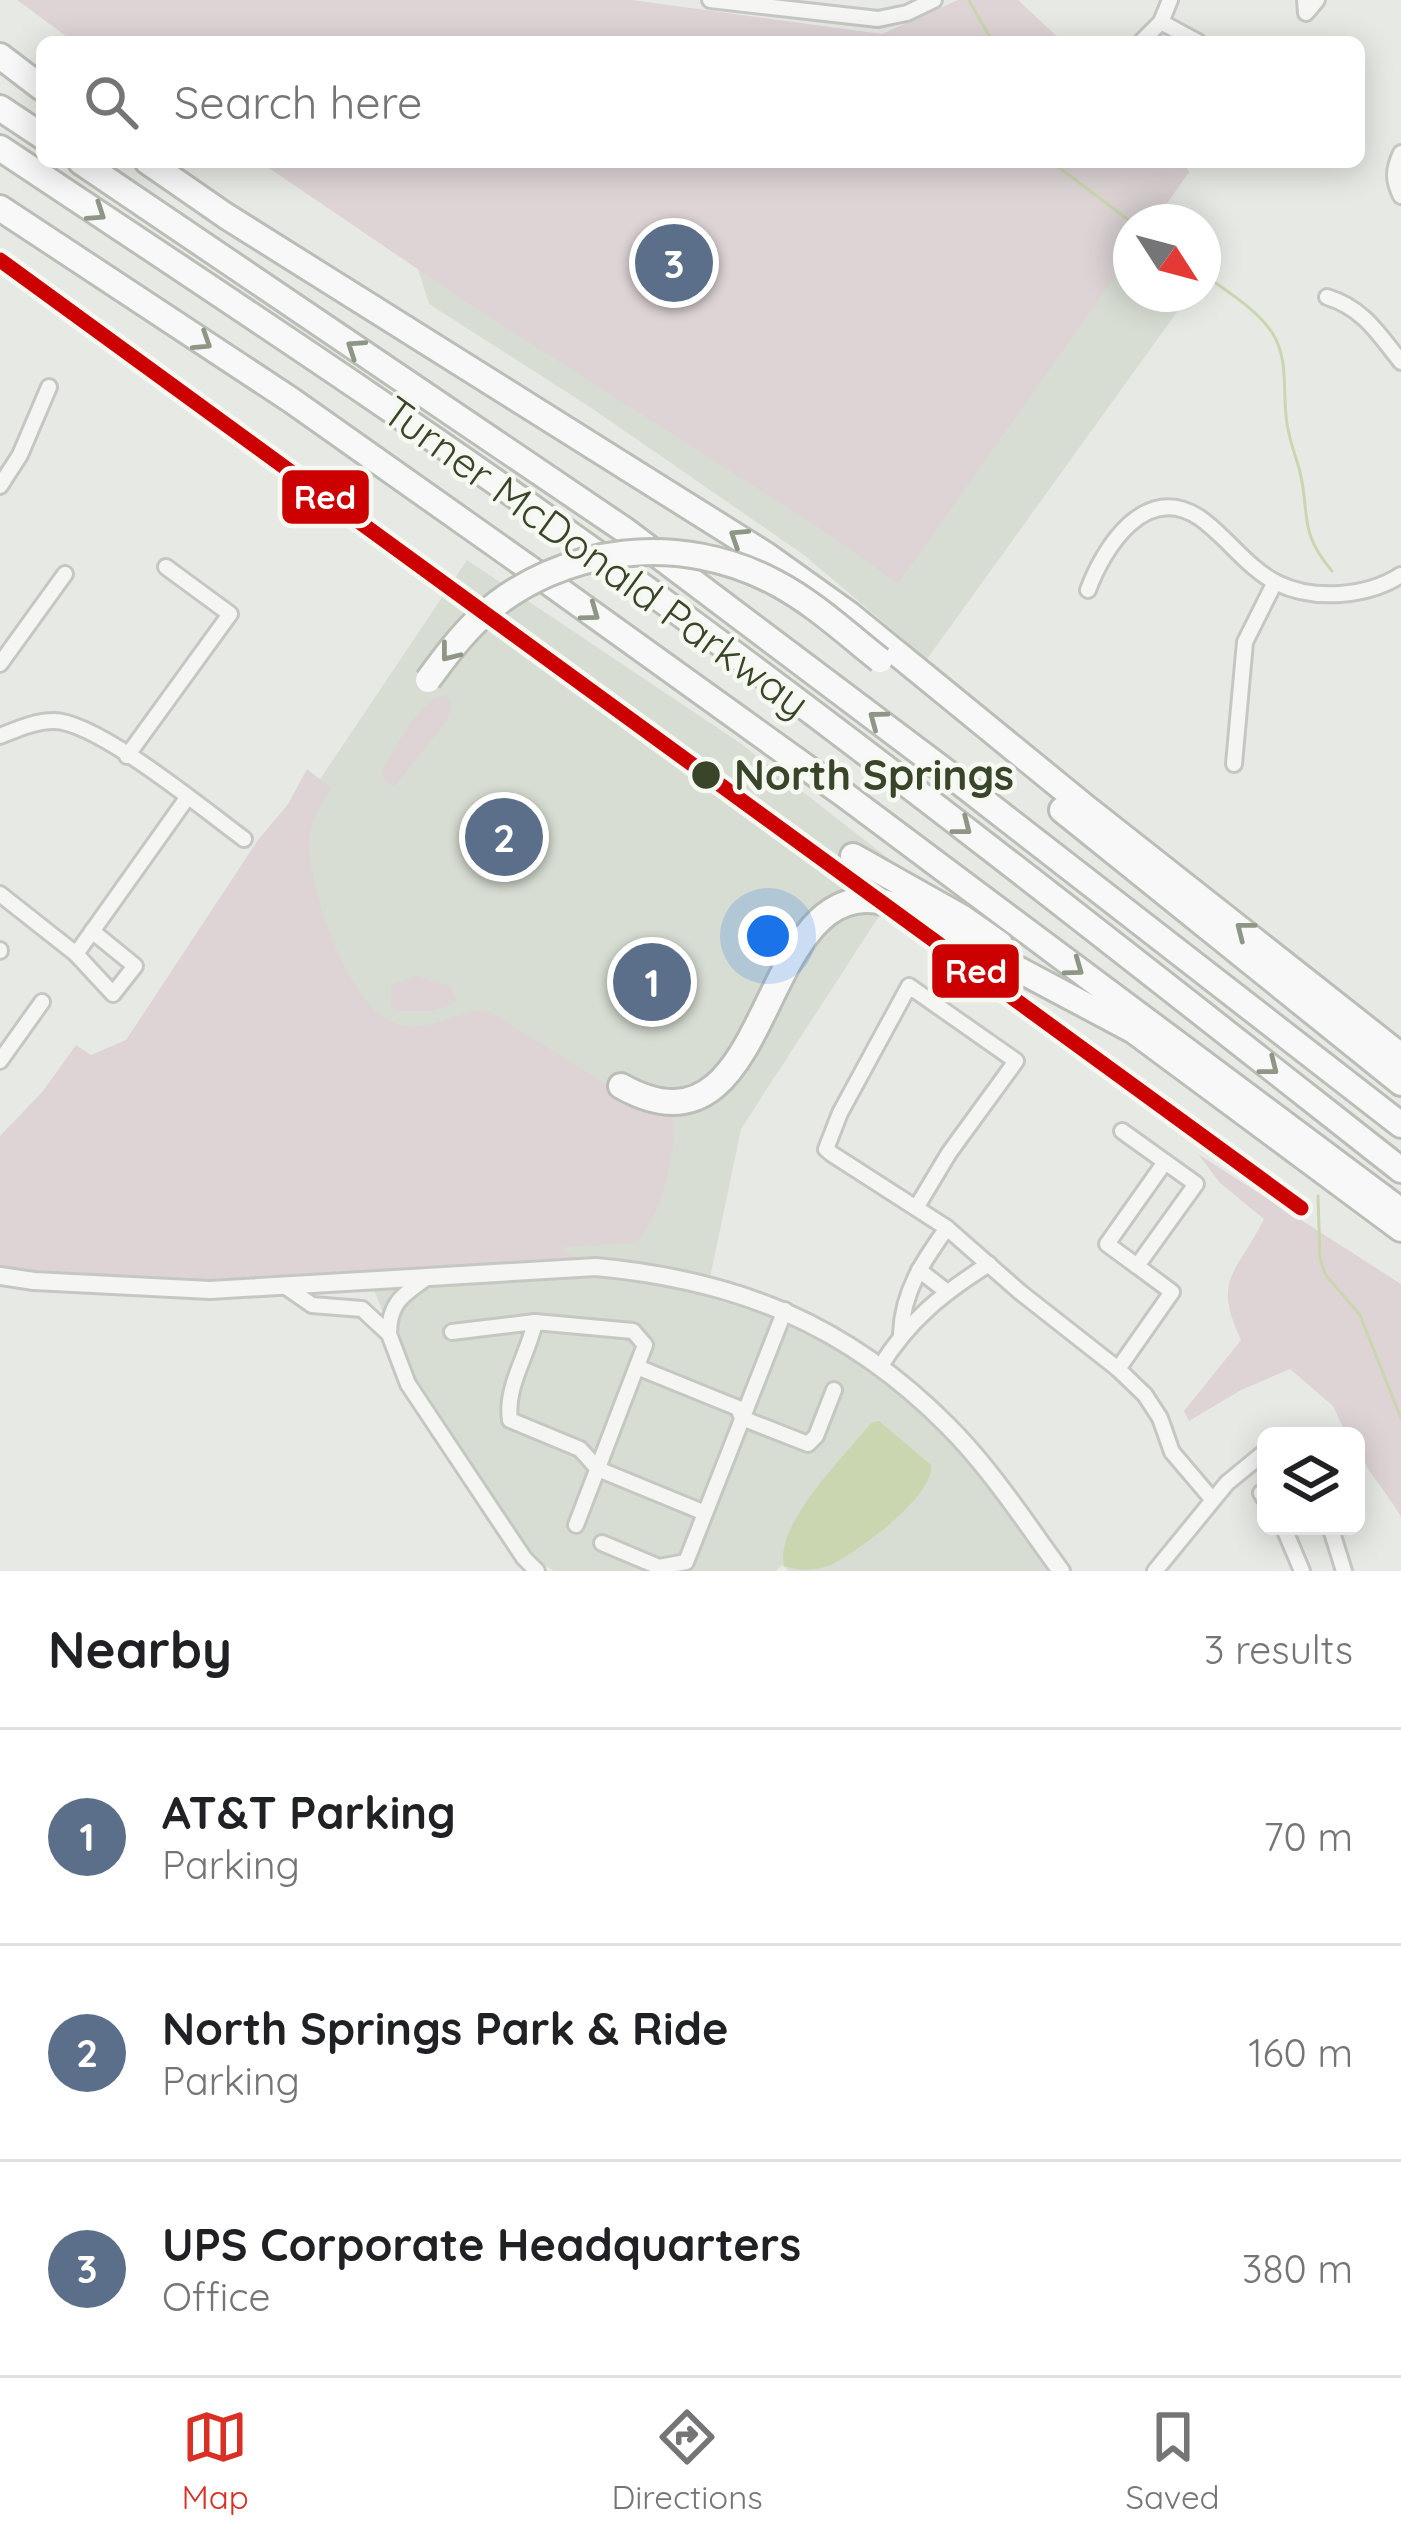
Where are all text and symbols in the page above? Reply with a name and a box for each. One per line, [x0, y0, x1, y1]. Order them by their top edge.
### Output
search box [36, 36, 1365, 168]
icon: search [78, 69, 144, 135]
text: Search here [174, 74, 422, 130]
one-way arrow [84, 198, 106, 220]
north arrow [1113, 204, 1221, 312]
pin: 3 [635, 218, 713, 308]
one-way arrow [189, 327, 211, 349]
one-way arrow [346, 340, 368, 362]
street label: Turner McDonald Parkway [373, 384, 820, 729]
line badge: Red [280, 468, 371, 526]
text: Red [294, 476, 356, 517]
one-way arrow [729, 529, 751, 551]
one-way arrow [578, 599, 600, 621]
one-way arrow [441, 640, 463, 662]
one-way arrow [869, 712, 891, 733]
place label: North Springs [734, 748, 1014, 801]
marker: North Springs [689, 758, 723, 792]
pin: 2 [465, 792, 543, 882]
one-way arrow [950, 813, 971, 835]
your location [738, 906, 798, 966]
one-way arrow [1236, 923, 1258, 945]
pin: 1 [613, 937, 691, 1027]
line badge: Red [930, 942, 1021, 1000]
text: Red [945, 950, 1007, 991]
one-way arrow [1062, 954, 1084, 976]
one-way arrow [1257, 1053, 1279, 1074]
map controls [1257, 1427, 1365, 1535]
button: layers [1257, 1427, 1365, 1535]
text: Nearby [48, 1617, 232, 1681]
text: 3 results [1204, 1625, 1353, 1674]
text: AT&T Parking [162, 1784, 456, 1840]
text: 1 [79, 1812, 95, 1861]
text: 70 m [1264, 1812, 1353, 1861]
text: Parking [162, 1840, 300, 1889]
text: North Springs Park & Ride [162, 2000, 728, 2056]
text: 2 [76, 2028, 98, 2077]
text: 160 m [1248, 2028, 1353, 2077]
text: Parking [162, 2056, 300, 2105]
text: UPS Corporate Headquarters [162, 2216, 801, 2272]
text: 3 [77, 2244, 97, 2293]
text: 380 m [1242, 2244, 1353, 2293]
text: Office [162, 2272, 271, 2321]
tab: Map [181, 2404, 249, 2517]
tab: Directions [611, 2404, 763, 2517]
tab: Saved [1126, 2404, 1220, 2517]

